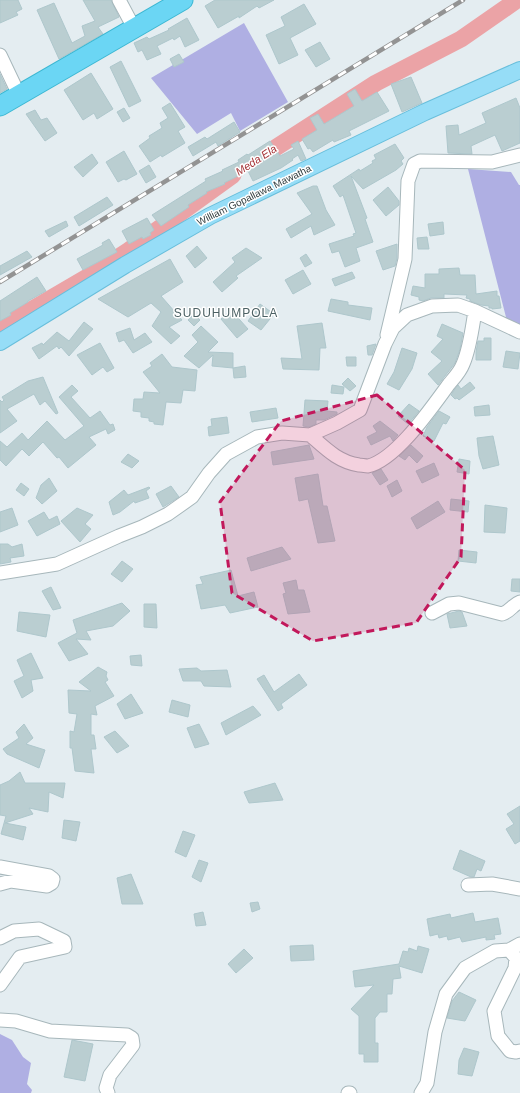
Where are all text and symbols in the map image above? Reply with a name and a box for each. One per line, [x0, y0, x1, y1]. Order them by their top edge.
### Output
water label: Meda Ela [233, 142, 279, 178]
street label: William Gopallawa Mawatha [195, 162, 313, 227]
district label: SUDUHUMPOLA [174, 306, 278, 320]

